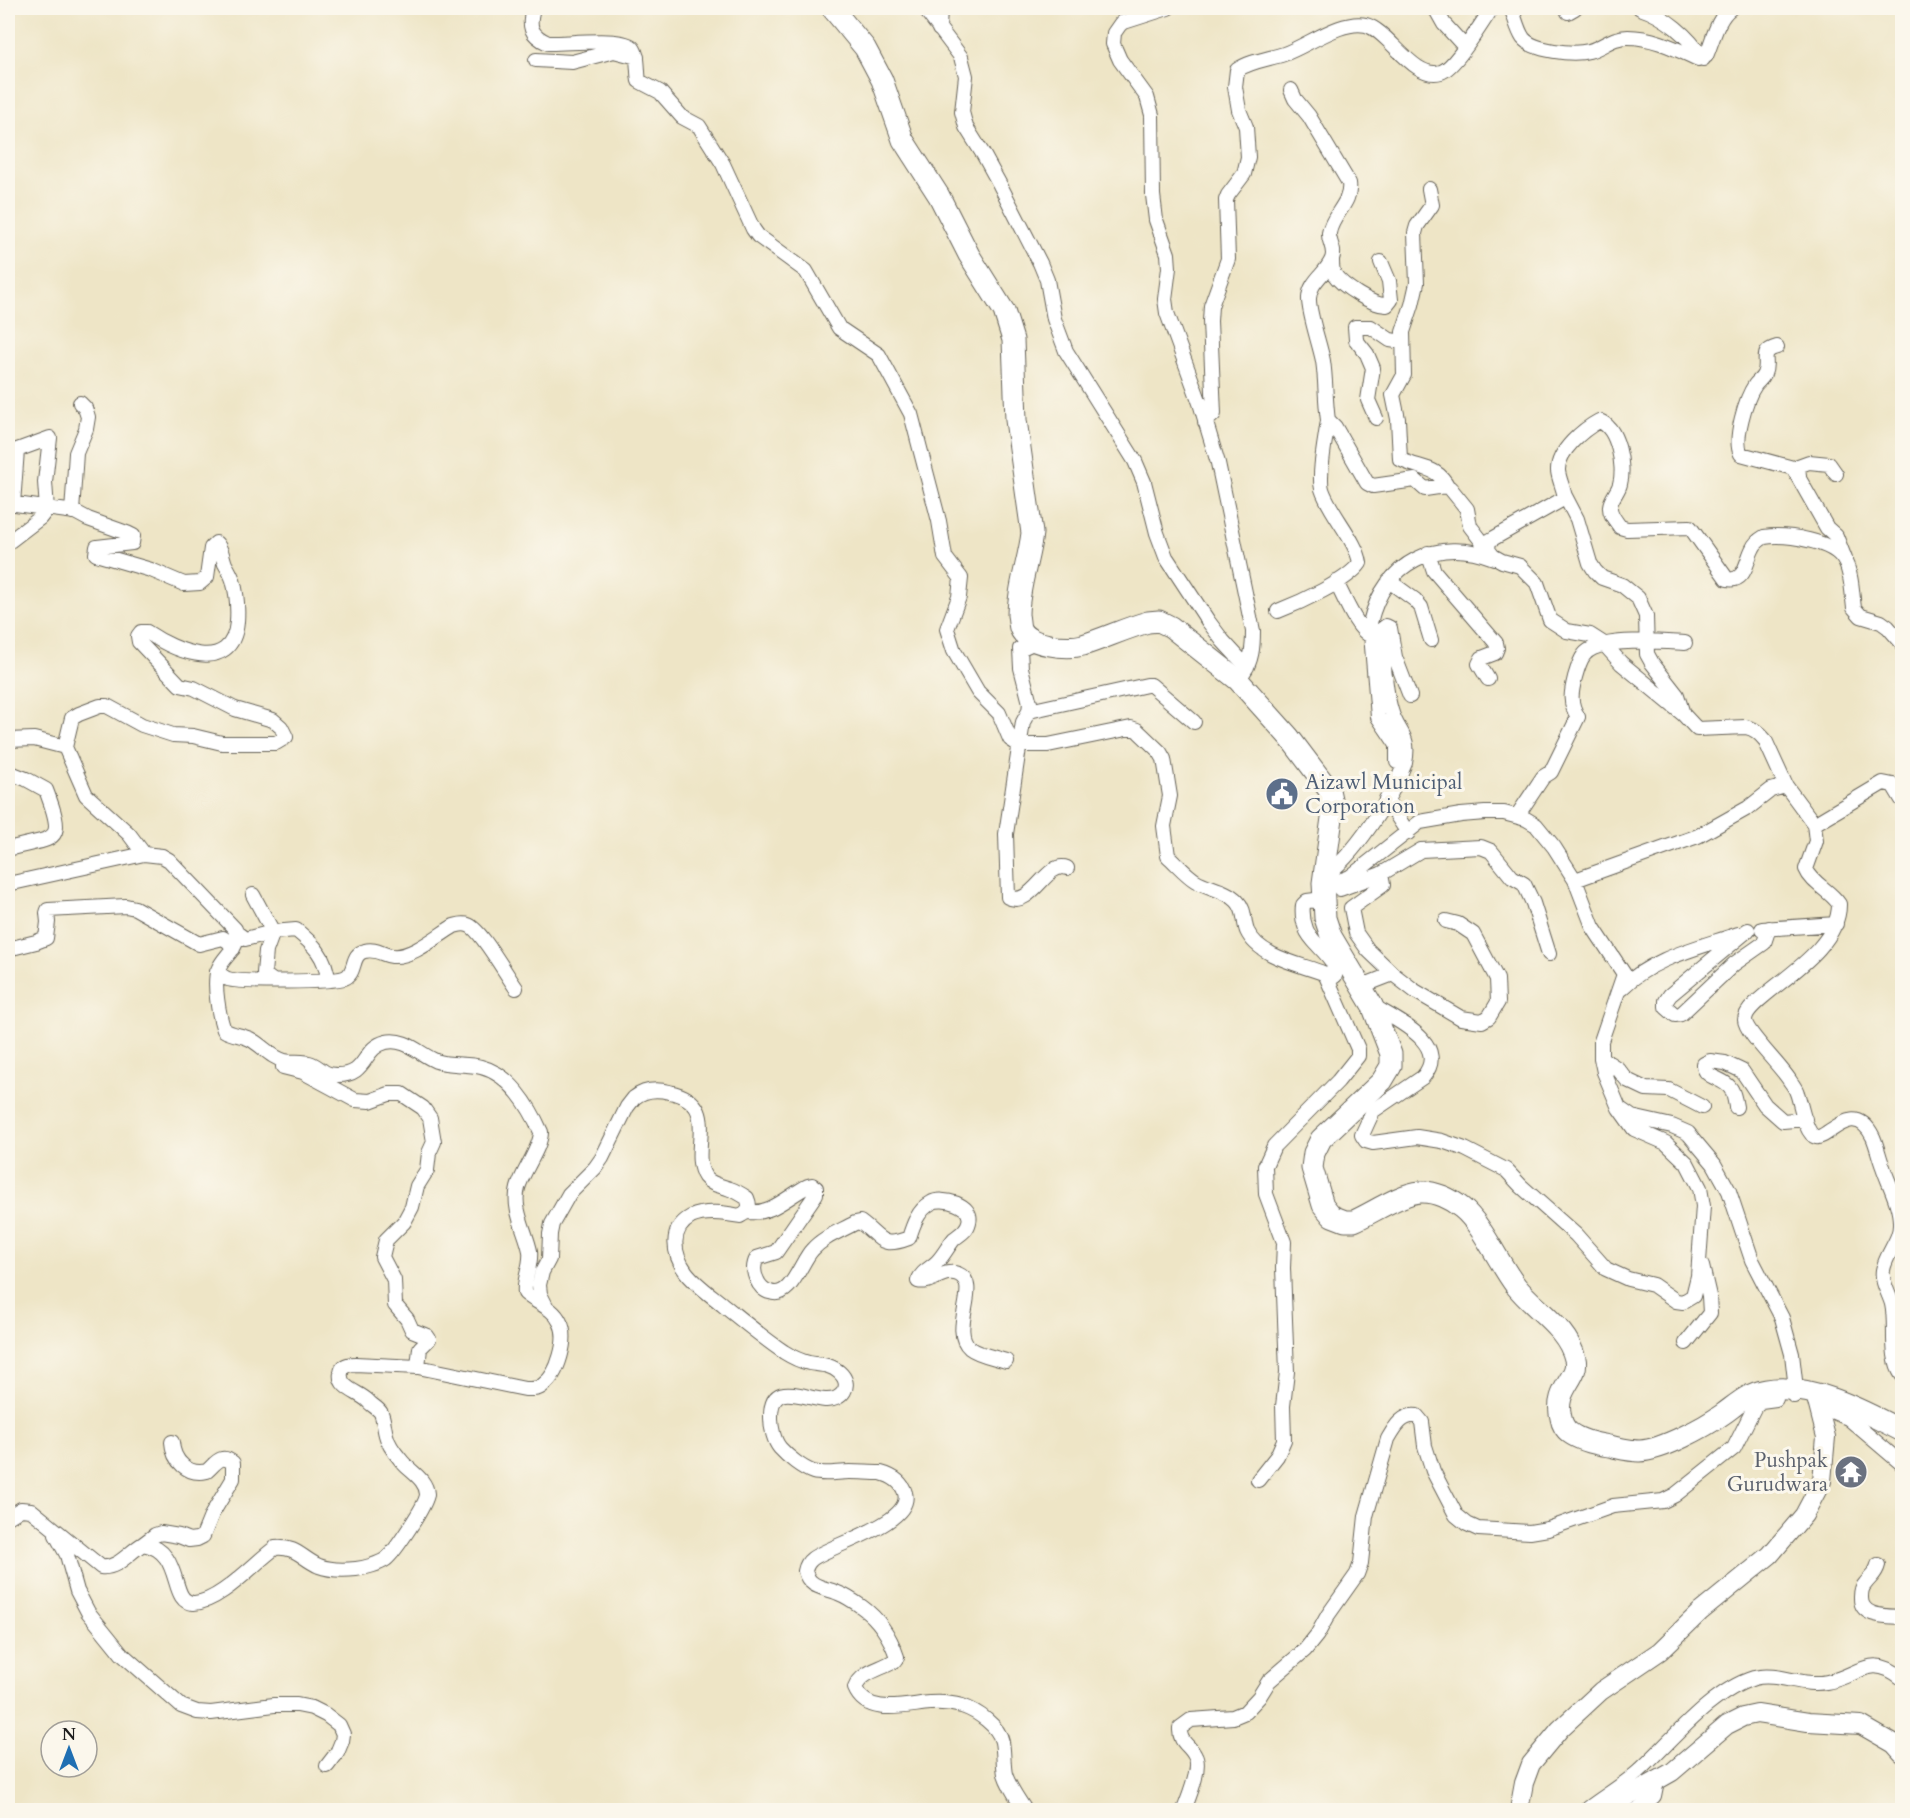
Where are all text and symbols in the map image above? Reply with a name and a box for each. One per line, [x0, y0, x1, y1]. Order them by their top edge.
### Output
place label: Aizawl Municipal Corporation [1305, 768, 1462, 821]
public building icon: Aizawl Municipal Corporation [1264, 776, 1300, 812]
place label: Pushpak Gurudwara [1727, 1446, 1829, 1499]
temple icon: Pushpak Gurudwara [1833, 1454, 1869, 1490]
north arrow [39, 1719, 99, 1779]
text: N [62, 1724, 76, 1746]

